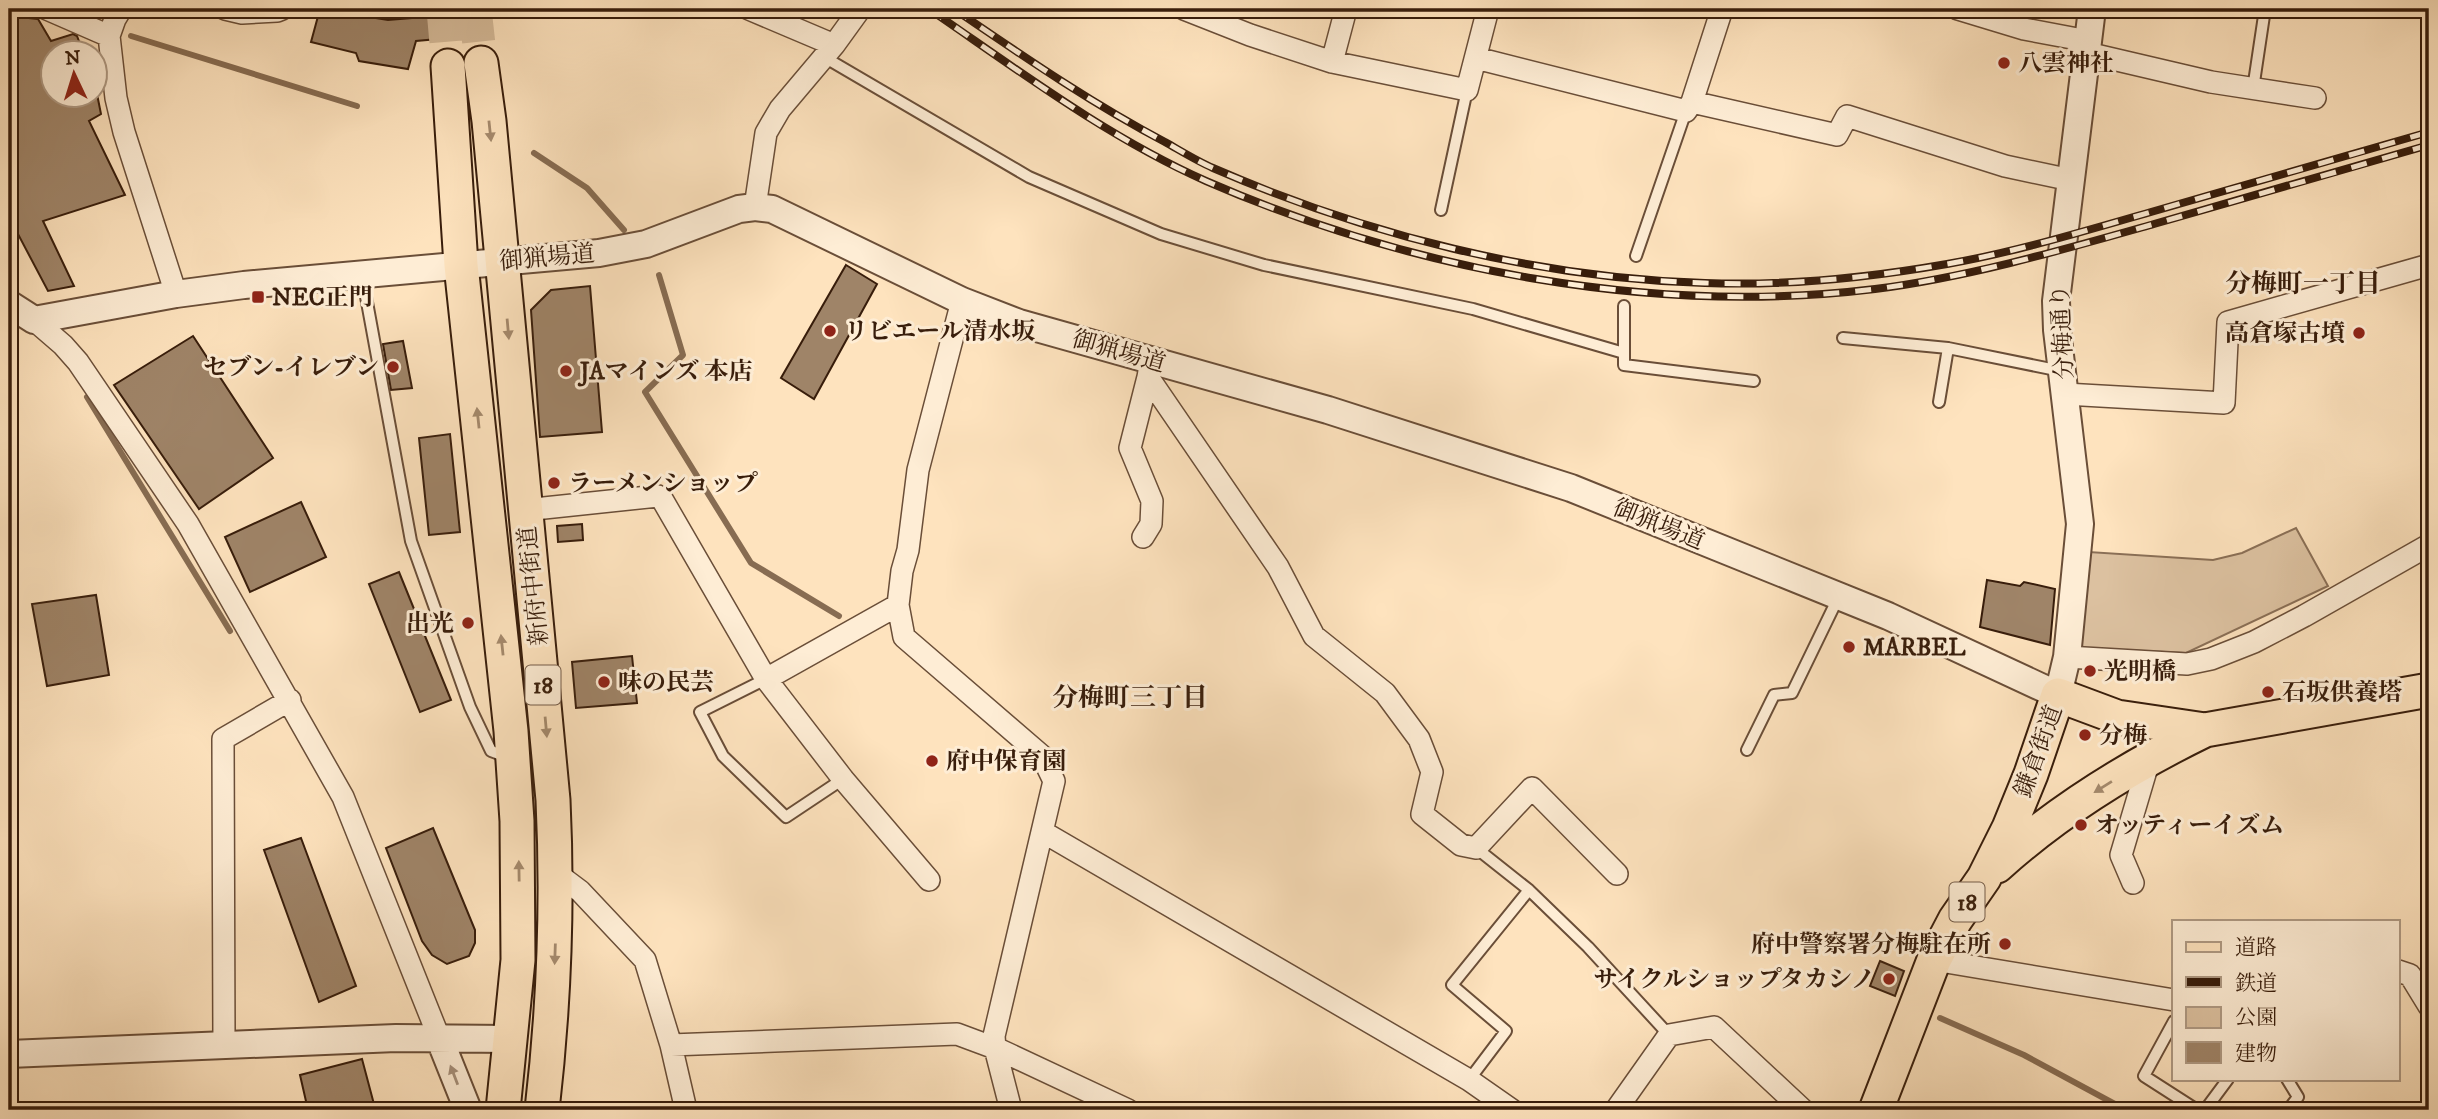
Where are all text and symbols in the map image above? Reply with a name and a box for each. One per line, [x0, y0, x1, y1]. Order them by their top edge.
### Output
north arrow [38, 38, 108, 108]
text: N [64, 46, 82, 71]
place label: 八雲神社 [2018, 49, 2114, 79]
marker: 八雲神社 [1996, 55, 2012, 71]
one-way arrow [484, 120, 495, 142]
street label: 御猟場道 [498, 239, 596, 277]
district label: 分梅町一丁目 [2225, 268, 2381, 301]
place label: NEC正門 [272, 283, 373, 313]
street label: 分梅通り [2046, 283, 2080, 381]
marker: NEC正門 [250, 289, 266, 305]
place label: リビエール清水坂 [844, 317, 1036, 347]
one-way arrow [503, 319, 514, 341]
place label: 高倉塚古墳 [2225, 319, 2345, 349]
marker: リビエール清水坂 [822, 323, 838, 339]
street label: 御猟場道 [1068, 324, 1169, 380]
marker: 高倉塚古墳 [2351, 325, 2367, 341]
place label: セブン-イレブン [203, 353, 379, 383]
place label: JAマインズ 本店 [577, 357, 752, 387]
marker: セブン-イレブン [385, 359, 401, 375]
marker: JAマインズ 本店 [558, 363, 574, 379]
one-way arrow [472, 407, 483, 429]
place label: ラーメンショップ [568, 469, 759, 499]
marker: ラーメンショップ [546, 475, 562, 491]
street label: 御猟場道 [1609, 493, 1709, 557]
street label: 新府中街道 [513, 525, 555, 647]
place label: 出光 [406, 609, 454, 639]
marker: 出光 [460, 615, 476, 631]
one-way arrow [496, 633, 507, 655]
place label: MARBEL [1863, 633, 1966, 663]
marker: MARBEL [1841, 639, 1857, 655]
place label: 光明橋 [2104, 657, 2176, 687]
marker: 光明橋 [2082, 663, 2098, 679]
road number: 18 [526, 666, 560, 705]
place label: 味の民芸 [618, 668, 714, 698]
marker: 味の民芸 [596, 674, 612, 690]
place label: 石坂供養塔 [2282, 678, 2402, 708]
district label: 分梅町三丁目 [1052, 682, 1208, 715]
marker: 石坂供養塔 [2260, 684, 2276, 700]
street label: 鎌倉街道 [2008, 701, 2069, 802]
one-way arrow [541, 716, 552, 738]
place label: 分梅 [2099, 721, 2147, 751]
marker: 分梅 [2077, 727, 2093, 743]
place label: 府中保育園 [946, 747, 1066, 777]
marker: 府中保育園 [924, 753, 940, 769]
one-way arrow [2093, 780, 2113, 793]
place label: オッティーイズム [2095, 811, 2284, 841]
marker: オッティーイズム [2073, 817, 2089, 833]
one-way arrow [513, 860, 525, 882]
road number: 18 [1950, 882, 1984, 922]
legend [2172, 920, 2400, 1080]
place label: 府中警察署分梅駐在所 [1751, 930, 1991, 960]
text: 道路 [2235, 935, 2277, 961]
marker: 府中警察署分梅駐在所 [1997, 936, 2013, 952]
one-way arrow [549, 943, 561, 965]
place label: サイクルショップタカシノ [1594, 965, 1875, 995]
marker: サイクルショップタカシノ [1881, 971, 1897, 987]
text: 鉄道 [2235, 971, 2277, 997]
text: 公園 [2235, 1005, 2277, 1031]
text: 建物 [2235, 1041, 2277, 1067]
one-way arrow [448, 1064, 459, 1085]

